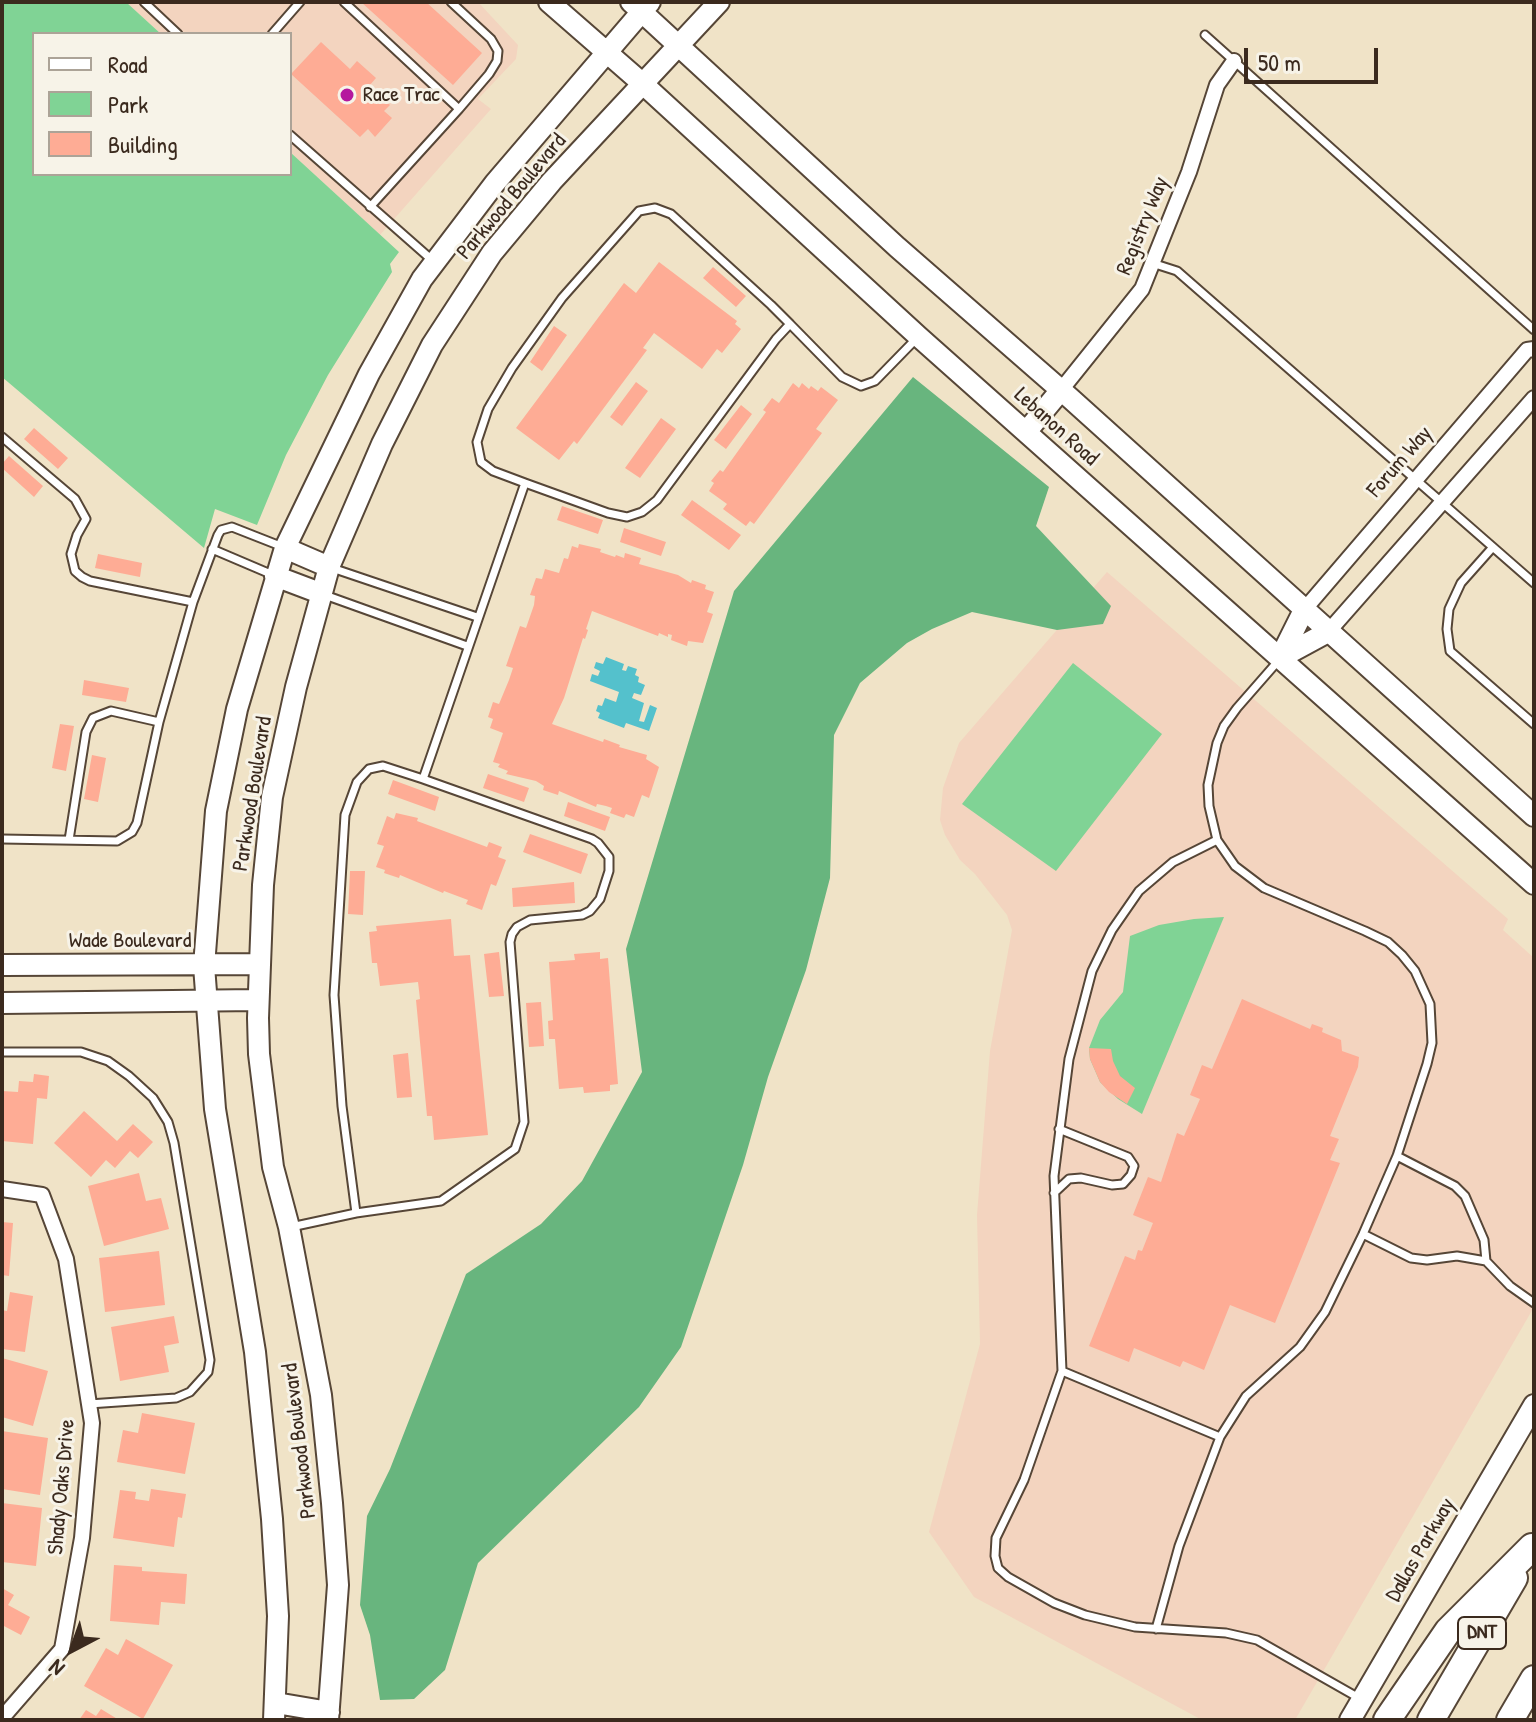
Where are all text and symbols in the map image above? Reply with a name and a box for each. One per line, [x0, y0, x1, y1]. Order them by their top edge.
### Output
legend [32, 32, 292, 176]
scale bar [1248, 32, 1382, 82]
text: 50 m [1258, 46, 1301, 78]
text: Road [108, 48, 147, 80]
place label: Race Trac [363, 82, 440, 108]
marker: Race Trac [338, 86, 356, 104]
text: Park [108, 88, 148, 120]
text: Building [108, 128, 178, 160]
street label: Parkwood Boulevard [452, 129, 572, 265]
street label: Registry Way [1111, 173, 1175, 279]
street label: Lebanon Road [1008, 382, 1104, 472]
street label: Forum Way [1362, 421, 1438, 503]
street label: Parkwood Boulevard [228, 715, 278, 873]
street label: Wade Boulevard [69, 928, 191, 954]
street label: Parkwood Boulevard [277, 1362, 323, 1520]
street label: Shady Oaks Drive [43, 1418, 81, 1556]
street label: Dallas Parkway [1381, 1493, 1461, 1607]
north arrow [32, 1610, 112, 1690]
road number: DNT [1458, 1617, 1506, 1649]
text: N [42, 1653, 71, 1683]

